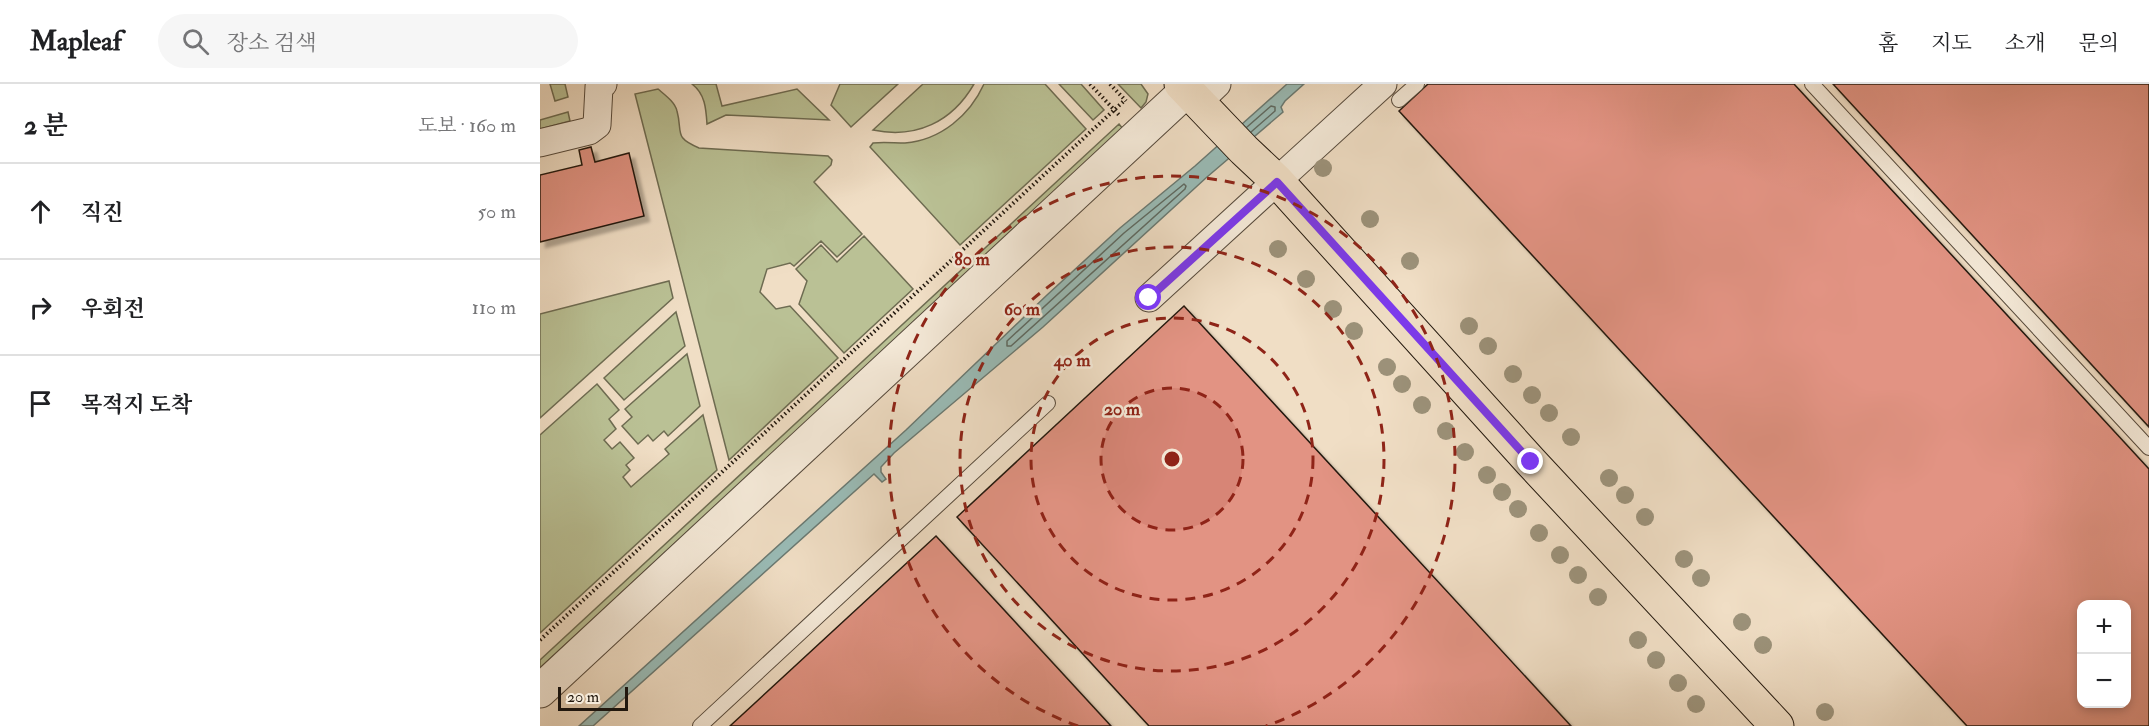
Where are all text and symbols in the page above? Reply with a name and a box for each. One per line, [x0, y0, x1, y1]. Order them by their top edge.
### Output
search box [158, 14, 578, 68]
text: Mapleaf [30, 24, 122, 59]
icon: search [179, 25, 212, 58]
text: 장소 검색 [227, 29, 316, 57]
text: 홈 [1878, 30, 1898, 57]
text: 지도 [1931, 30, 1972, 57]
text: 소개 [2005, 30, 2045, 57]
text: 문의 [2078, 30, 2119, 57]
text: 2 분 [24, 110, 68, 142]
text: 도보 · 160 m [418, 113, 516, 138]
icon: ahead [24, 195, 57, 228]
text: 직진 [81, 199, 124, 227]
text: 50 m [477, 199, 516, 224]
text: 80 m [954, 248, 991, 271]
route start [1135, 284, 1161, 310]
icon: right [24, 291, 57, 324]
text: 우회전 [81, 295, 145, 323]
text: 110 m [472, 295, 516, 320]
text: 60 m [1004, 298, 1041, 321]
text: 40 m [1053, 349, 1091, 372]
icon: arrive [24, 387, 57, 420]
text: 목적지 도착 [81, 391, 192, 419]
text: 20 m [1104, 398, 1141, 421]
route end [1517, 448, 1543, 474]
centre of rings [1162, 449, 1182, 469]
map controls [2077, 600, 2131, 708]
button: + [2077, 600, 2131, 654]
button: − [2077, 654, 2131, 708]
scale bar [558, 684, 628, 712]
text: 20 m [567, 687, 599, 707]

